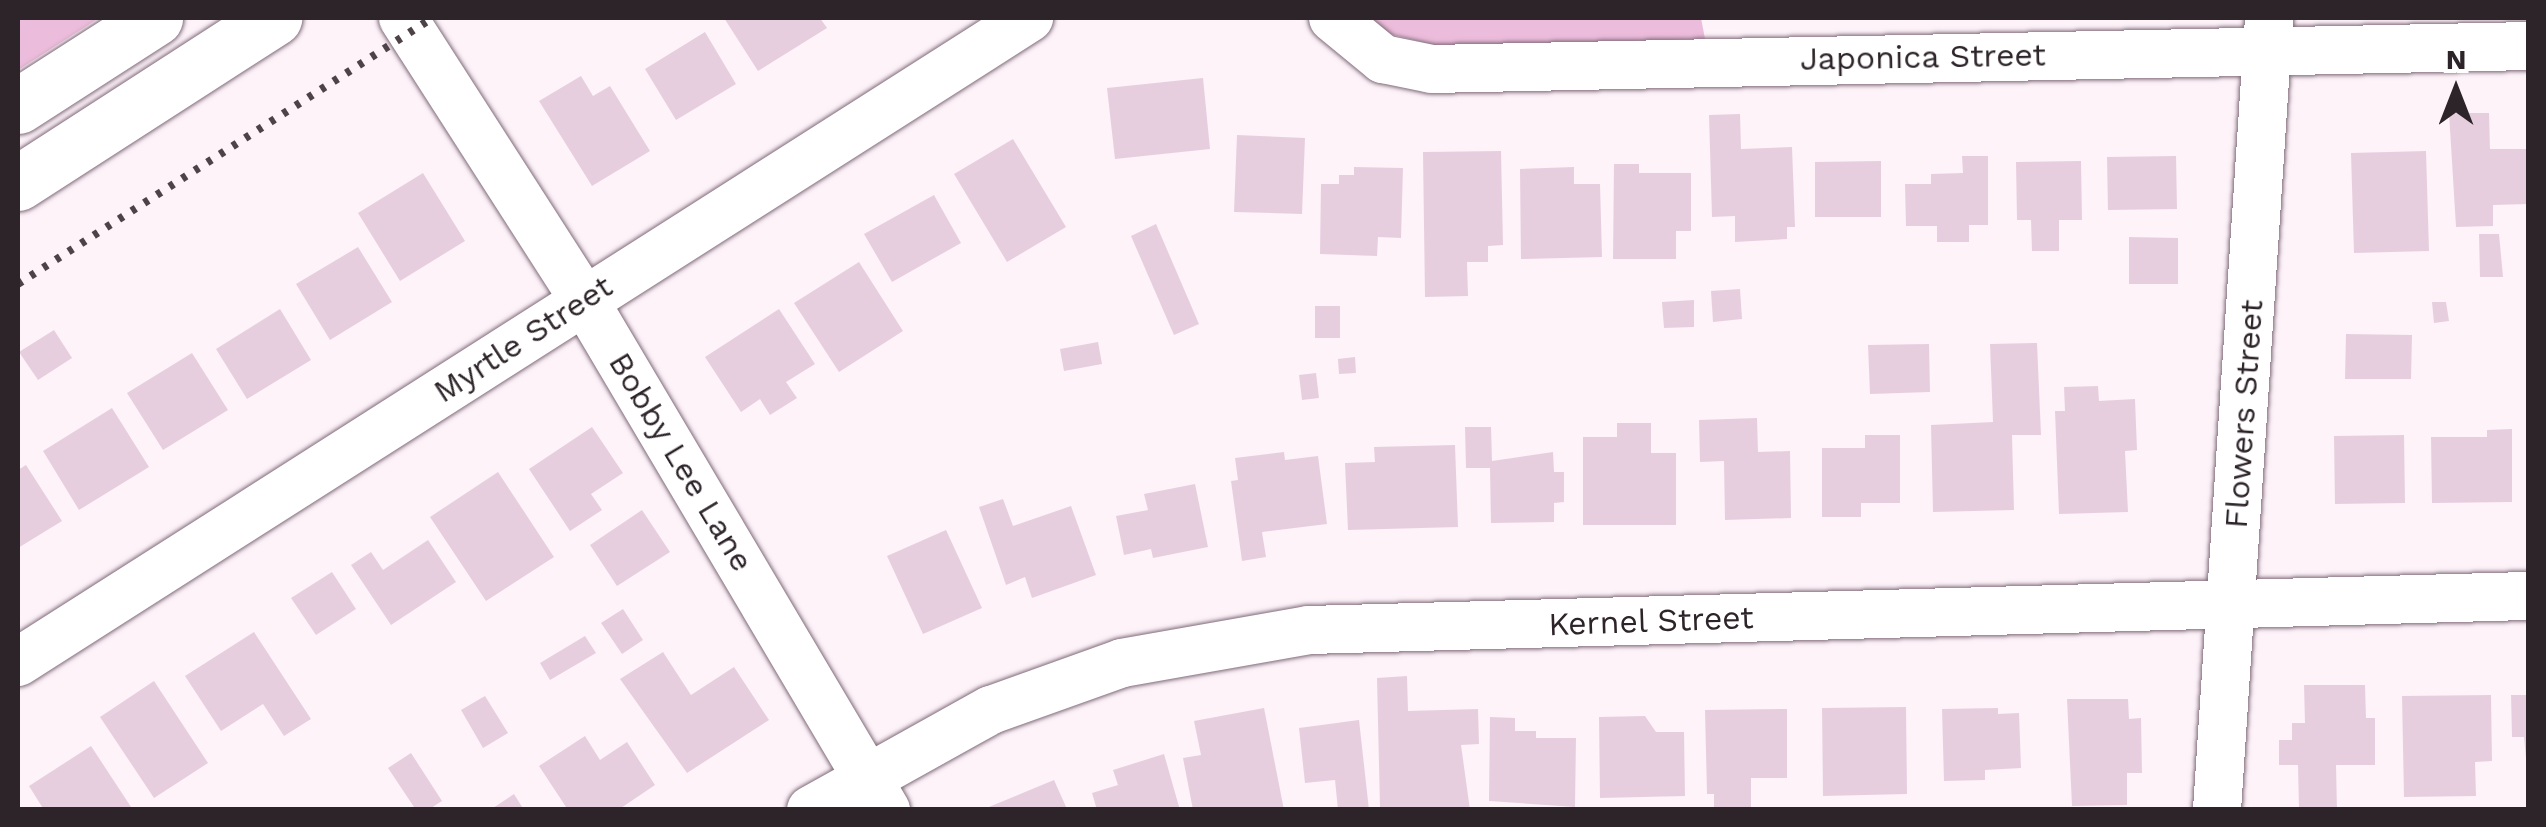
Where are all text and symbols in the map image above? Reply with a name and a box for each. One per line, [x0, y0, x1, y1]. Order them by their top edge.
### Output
street label: Japonica Street [1799, 36, 2047, 78]
north arrow [2406, 40, 2506, 140]
text: N [2446, 43, 2466, 76]
street label: Myrtle Street [427, 267, 619, 411]
street label: Flowers Street [2217, 298, 2271, 530]
street label: Bobby Lee Lane [600, 345, 762, 579]
street label: Kernel Street [1547, 598, 1755, 644]

